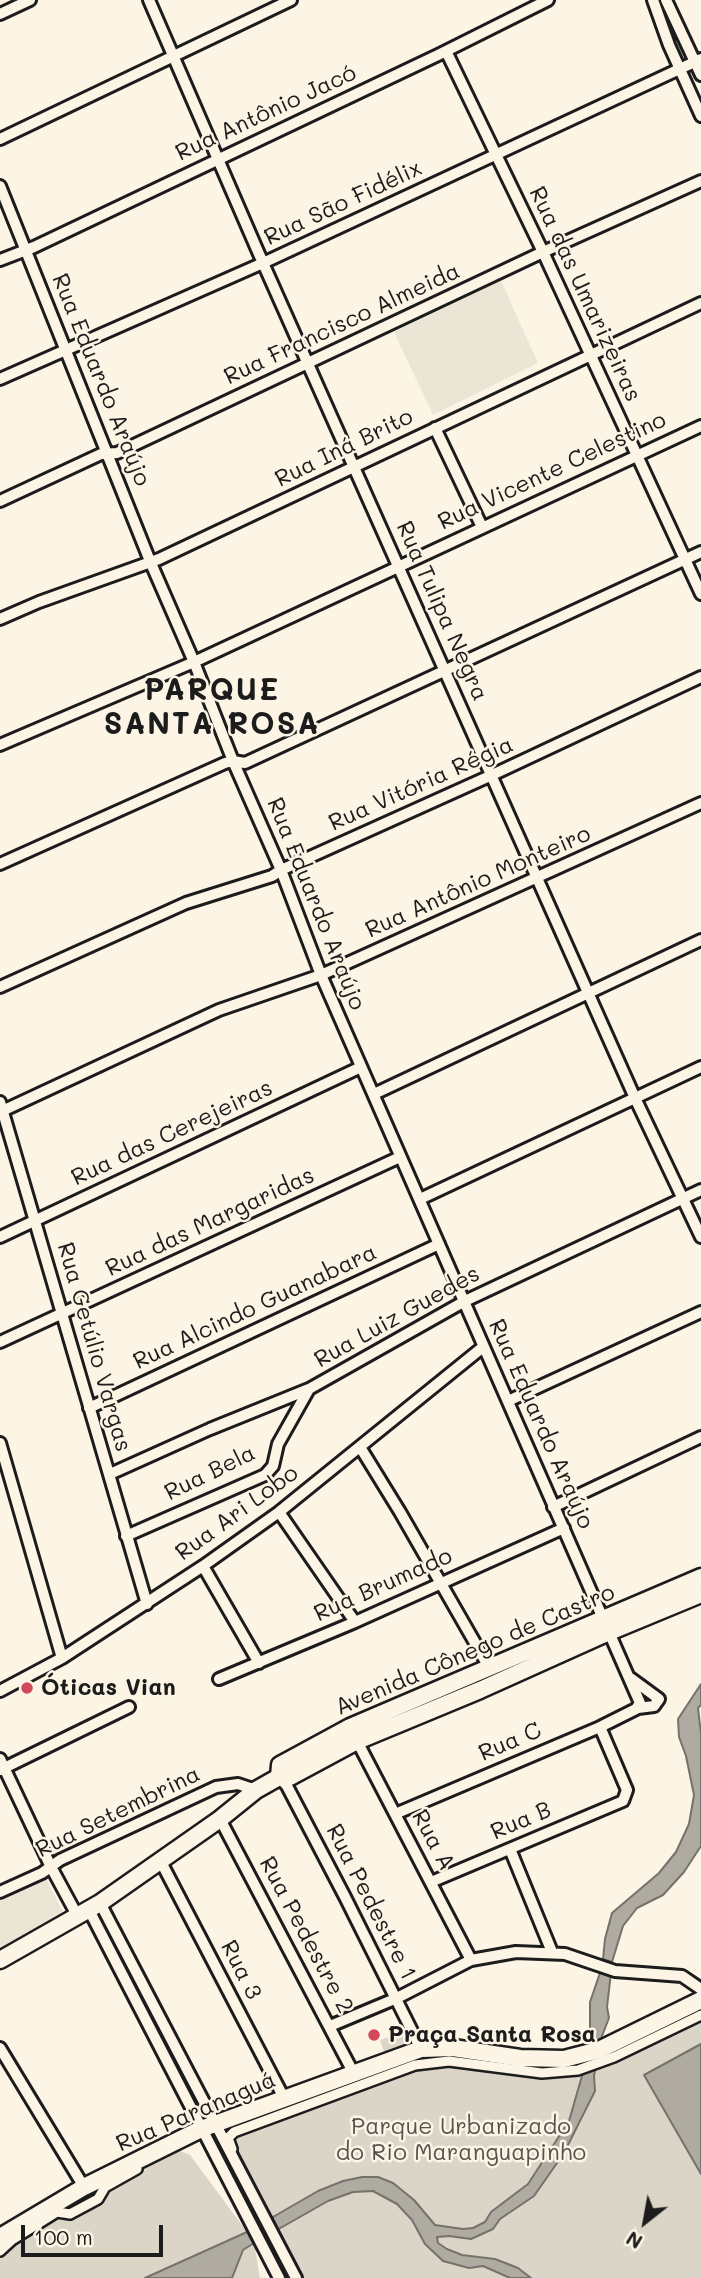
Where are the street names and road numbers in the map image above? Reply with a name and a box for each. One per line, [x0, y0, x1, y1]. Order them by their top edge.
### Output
street label: Rua Antônio Jacó [171, 59, 361, 167]
street label: Rua São Fidélix [260, 154, 426, 252]
street label: Rua das Umarizeiras [523, 182, 647, 406]
street label: Rua Francisco Almeida [220, 257, 464, 391]
street label: Rua Eduardo Araújo [46, 270, 156, 490]
street label: Rua Iná Brito [270, 403, 418, 493]
street label: Rua Vicente Celestino [434, 406, 670, 536]
street label: Rua Tulipa Negra [390, 517, 494, 705]
street label: Rua Vitória Régia [324, 731, 518, 837]
street label: Rua Eduardo Araújo [261, 794, 371, 1014]
street label: Rua Antônio Monteiro [361, 820, 595, 944]
street label: Rua das Cerejeiras [67, 1074, 277, 1192]
street label: Rua das Margaridas [101, 1162, 319, 1282]
street label: Rua Alcindo Guanabara [129, 1238, 381, 1376]
street label: Rua Getúlio Vargas [51, 1239, 137, 1455]
street label: Rua Luiz Guedes [310, 1260, 484, 1374]
street label: Rua Eduardo Araújo [482, 1315, 600, 1533]
street label: Rua Bela [160, 1439, 260, 1507]
street label: Rua Ari Lobo [170, 1459, 304, 1567]
street label: Rua Brumado [310, 1542, 456, 1628]
street label: Avenida Cônego de Castro [331, 1579, 619, 1721]
street label: Rua C [474, 1717, 546, 1767]
street label: Rua Setembrina [31, 1760, 205, 1864]
street label: Rua B [486, 1796, 556, 1846]
street label: Rua A [406, 1805, 460, 1875]
street label: Rua Pedestre 1 [320, 1820, 422, 1984]
street label: Rua Pedestre 2 [253, 1852, 359, 2018]
street label: Rua 3 [215, 1936, 267, 2004]
street label: Rua Paranaguá [112, 2066, 280, 2158]

